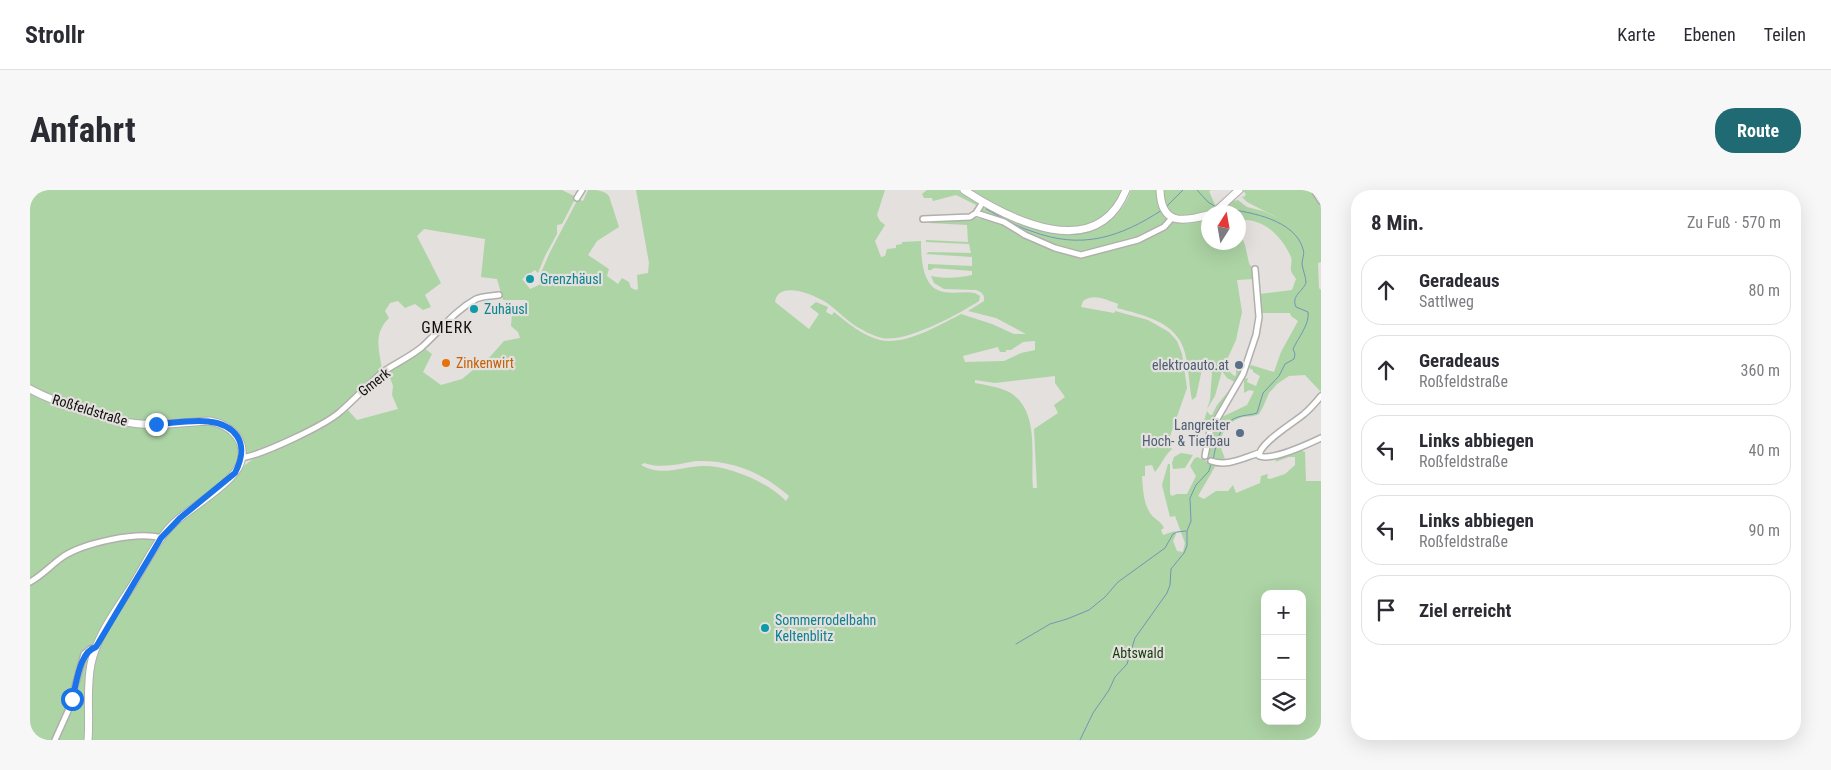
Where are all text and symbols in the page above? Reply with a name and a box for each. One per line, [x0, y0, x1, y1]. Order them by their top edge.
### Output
text: Strollr [25, 21, 85, 49]
text: Karte [1617, 24, 1656, 45]
text: Ebenen [1684, 24, 1736, 45]
text: Teilen [1764, 24, 1806, 45]
button: Route [1715, 108, 1801, 153]
text: Anfahrt [30, 110, 136, 151]
north arrow [1201, 205, 1246, 250]
text: 8 Min. [1371, 211, 1424, 235]
text: Zu Fuß · 570 m [1687, 213, 1781, 232]
text: Geradeaus [1419, 269, 1500, 292]
place label: Grenzhäusl [540, 271, 602, 287]
marker: Grenzhäusl [524, 273, 536, 285]
icon: ahead [1372, 276, 1400, 304]
text: 80 m [1748, 281, 1780, 300]
text: Sattlweg [1419, 292, 1474, 311]
place label: Zuhäusl [484, 301, 528, 317]
marker: Zuhäusl [468, 303, 480, 315]
district label: GMERK [421, 318, 473, 337]
text: Geradeaus [1419, 349, 1500, 372]
place label: Zinkenwirt [456, 355, 514, 371]
icon: ahead [1372, 356, 1400, 384]
marker: Zinkenwirt [440, 357, 452, 369]
place label: elektroauto.at [1152, 357, 1229, 373]
marker: elektroauto.at [1233, 359, 1245, 371]
text: 360 m [1741, 361, 1780, 380]
street label: Gmerk [355, 364, 394, 399]
text: Roßfeldstraße [1419, 372, 1508, 391]
street label: Roßfeldstraße [50, 391, 130, 429]
route end [145, 413, 168, 436]
place label: Langreiter Hoch- & Tiefbau [1142, 417, 1230, 449]
marker: Langreiter Hoch- & Tiefbau [1234, 427, 1246, 439]
text: Links abbiegen [1419, 429, 1534, 452]
icon: left [1372, 436, 1400, 464]
text: 40 m [1748, 441, 1780, 460]
text: Roßfeldstraße [1419, 452, 1508, 471]
text: Links abbiegen [1419, 509, 1534, 532]
icon: left [1372, 516, 1400, 544]
text: 90 m [1748, 521, 1780, 540]
text: Roßfeldstraße [1419, 532, 1508, 551]
map controls [1261, 590, 1306, 725]
button: + [1261, 590, 1306, 635]
icon: arrive [1372, 596, 1400, 624]
text: Ziel erreicht [1419, 599, 1511, 622]
place label: Sommerrodelbahn Keltenblitz [775, 612, 876, 644]
marker: Sommerrodelbahn Keltenblitz [759, 622, 771, 634]
button: − [1261, 635, 1306, 680]
park label: Abtswald [1112, 645, 1164, 661]
button: layers [1261, 680, 1306, 725]
route start [61, 688, 84, 711]

